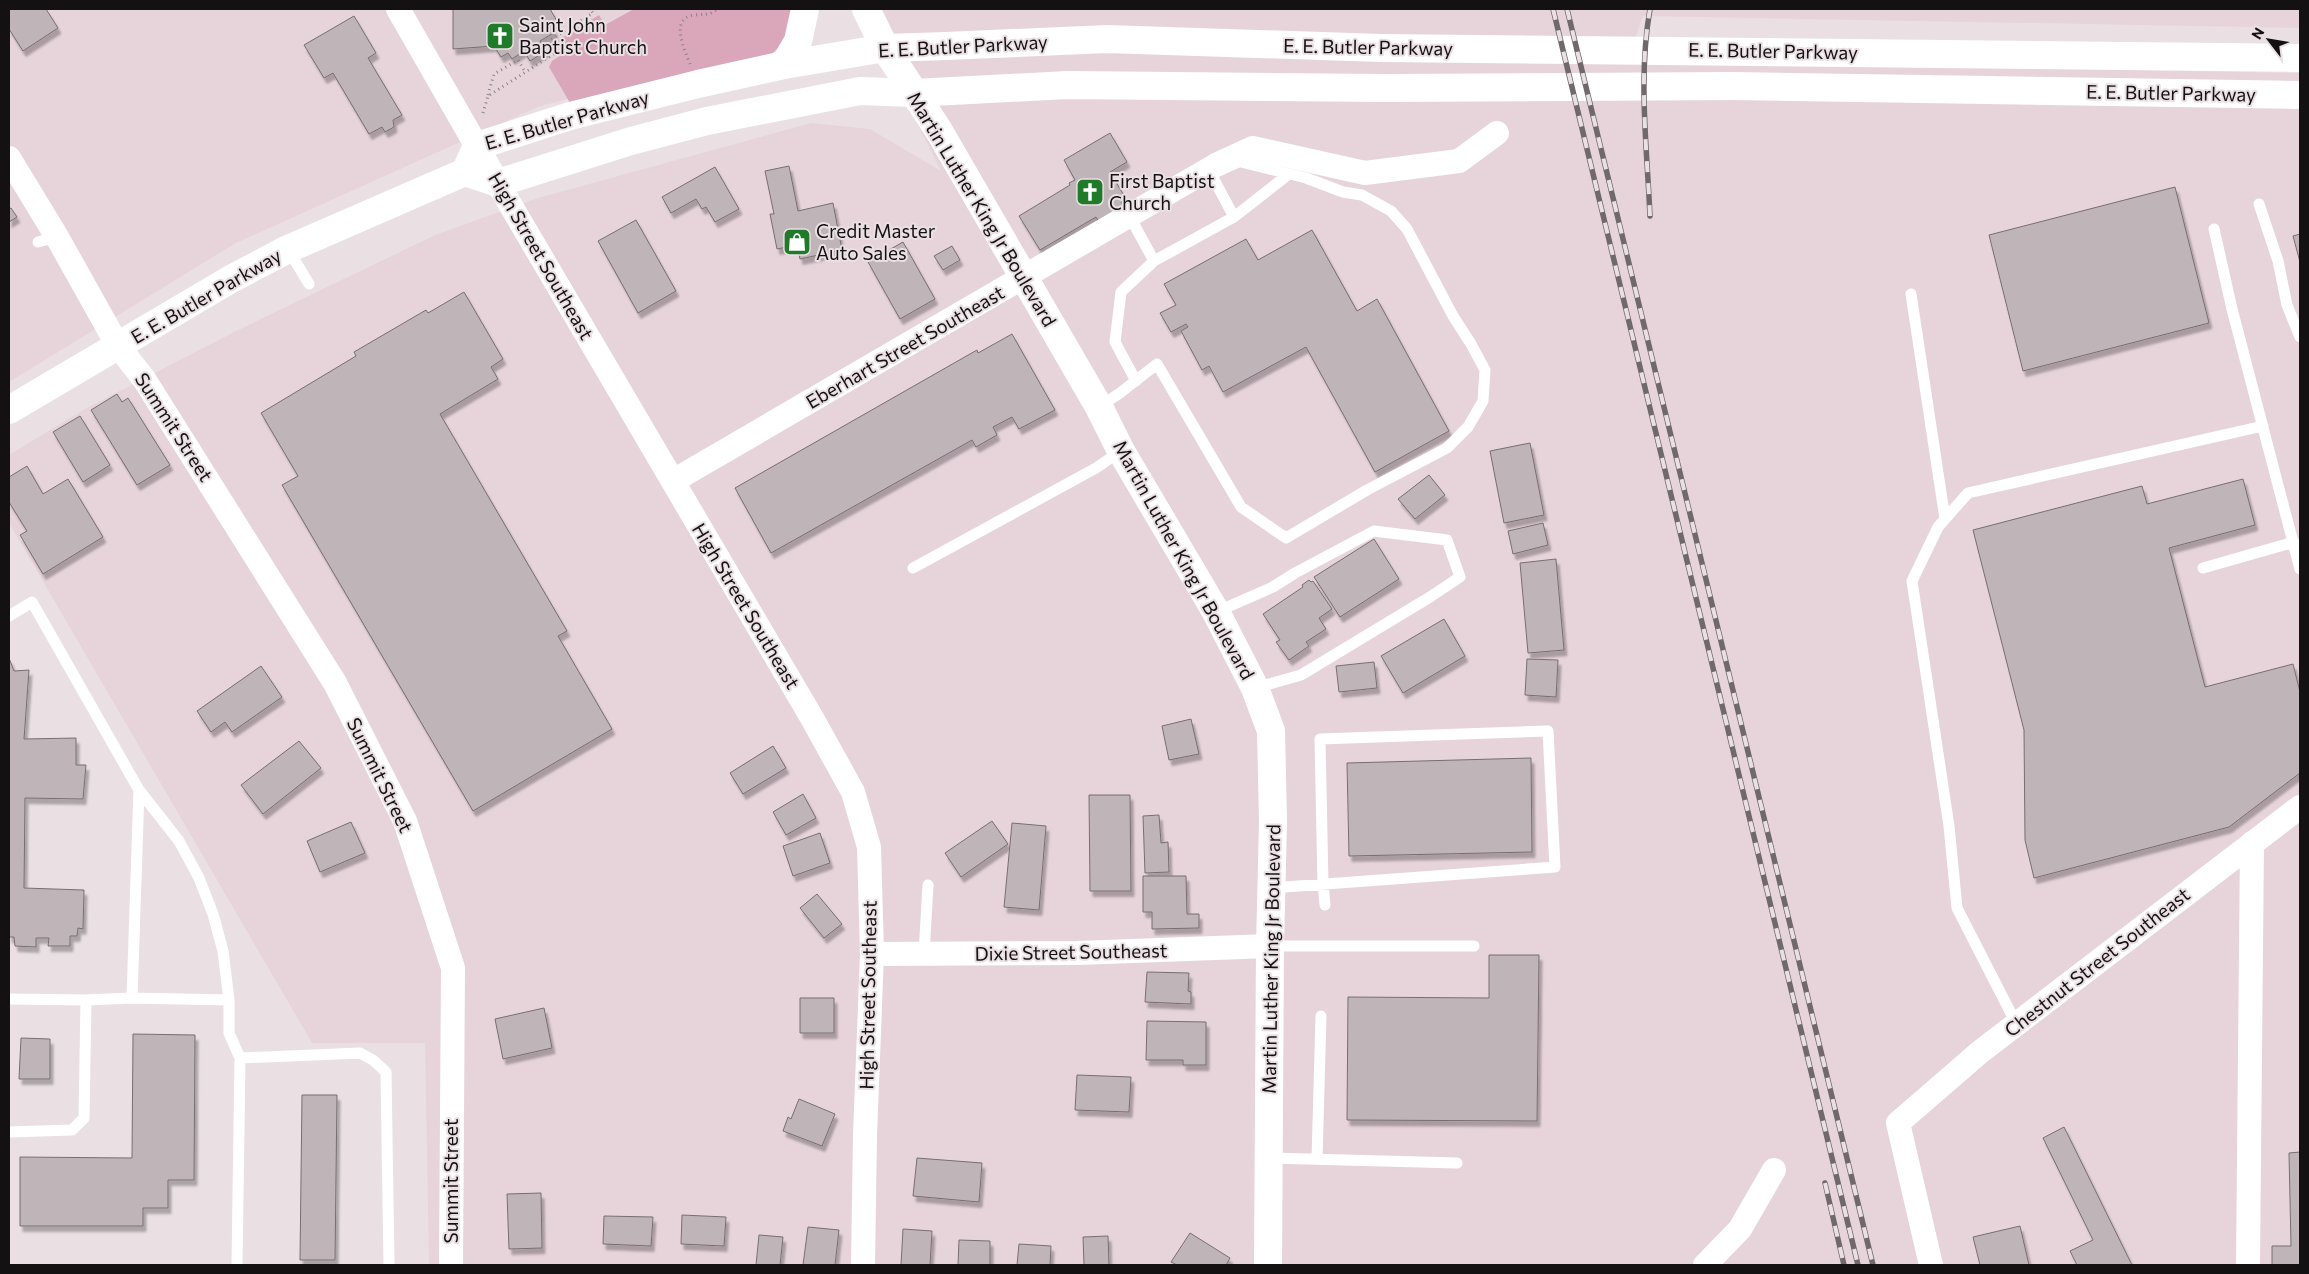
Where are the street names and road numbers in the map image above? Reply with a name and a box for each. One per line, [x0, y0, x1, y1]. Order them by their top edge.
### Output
street label: E. E. Butler Parkway [878, 30, 1049, 61]
street label: E. E. Butler Parkway [1283, 34, 1453, 59]
street label: E. E. Butler Parkway [1688, 38, 1858, 63]
street label: E. E. Butler Parkway [2086, 80, 2256, 105]
street label: E. E. Butler Parkway [482, 85, 652, 154]
street label: Martin Luther King Jr Boulevard [903, 87, 1062, 330]
street label: High Street Southeast [484, 168, 599, 344]
street label: E. E. Butler Parkway [126, 243, 285, 348]
street label: Eberhart Street Southeast [801, 280, 1008, 413]
street label: Summit Street [131, 368, 218, 486]
street label: Martin Luther King Jr Boulevard [1109, 436, 1260, 683]
street label: High Street Southeast [688, 519, 805, 693]
street label: Summit Street [343, 714, 418, 836]
street label: Martin Luther King Jr Boulevard [1257, 824, 1284, 1094]
street label: Chestnut Street Southeast [1999, 882, 2194, 1041]
street label: High Street Southeast [854, 900, 881, 1090]
street label: Dixie Street Southeast [974, 938, 1168, 965]
street label: Summit Street [439, 1118, 462, 1243]

